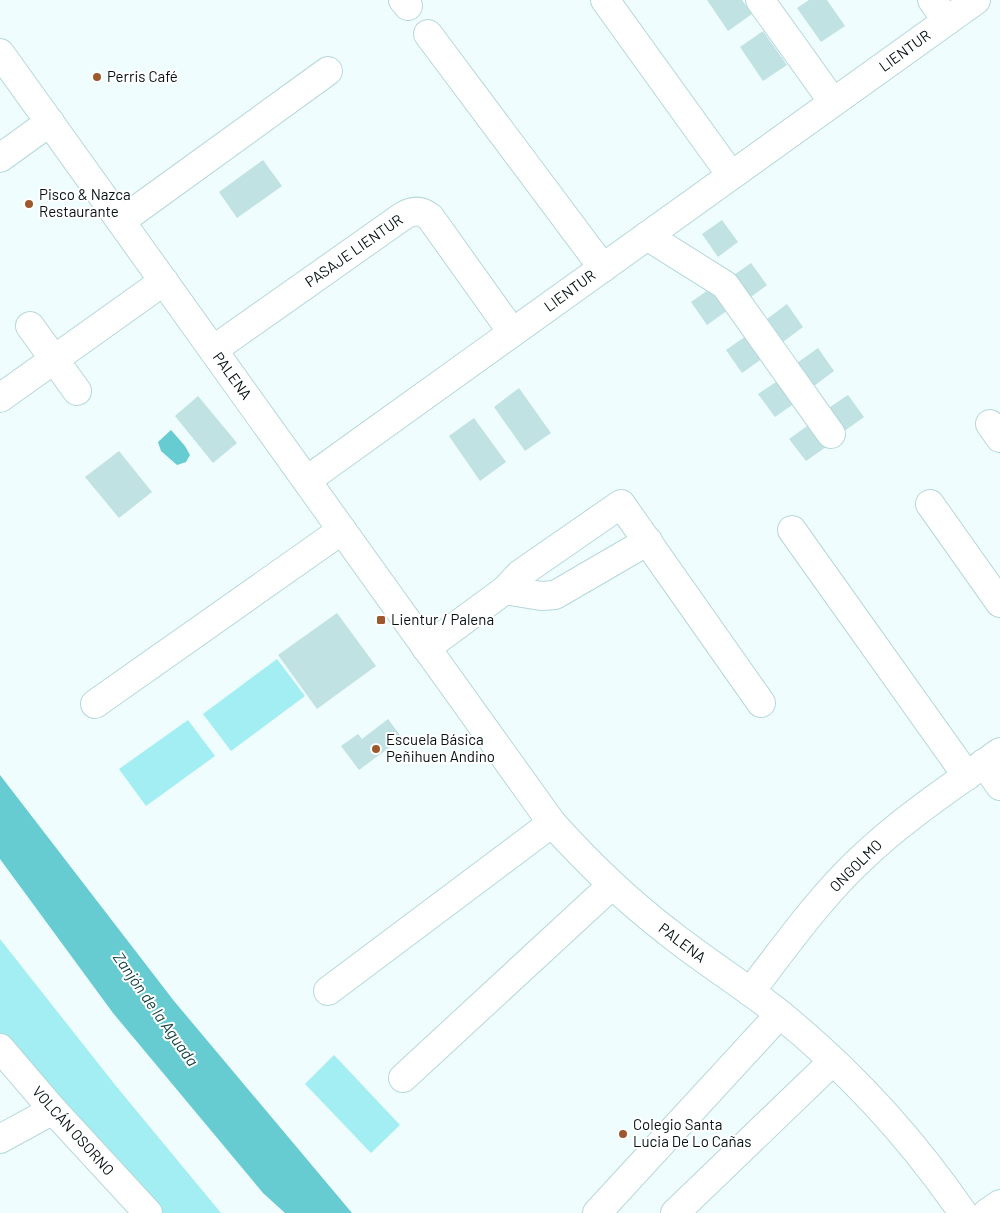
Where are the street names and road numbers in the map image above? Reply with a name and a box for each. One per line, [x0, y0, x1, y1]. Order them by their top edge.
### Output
street label: LIENTUR [875, 26, 934, 75]
street label: PASAJE LIENTUR [301, 210, 406, 291]
street label: LIENTUR [540, 266, 599, 315]
street label: PALENA [210, 348, 256, 403]
street label: ONGOLMO [825, 835, 885, 895]
street label: PALENA [655, 919, 710, 966]
street label: VOLCÁN OSORNO [29, 1082, 118, 1179]

